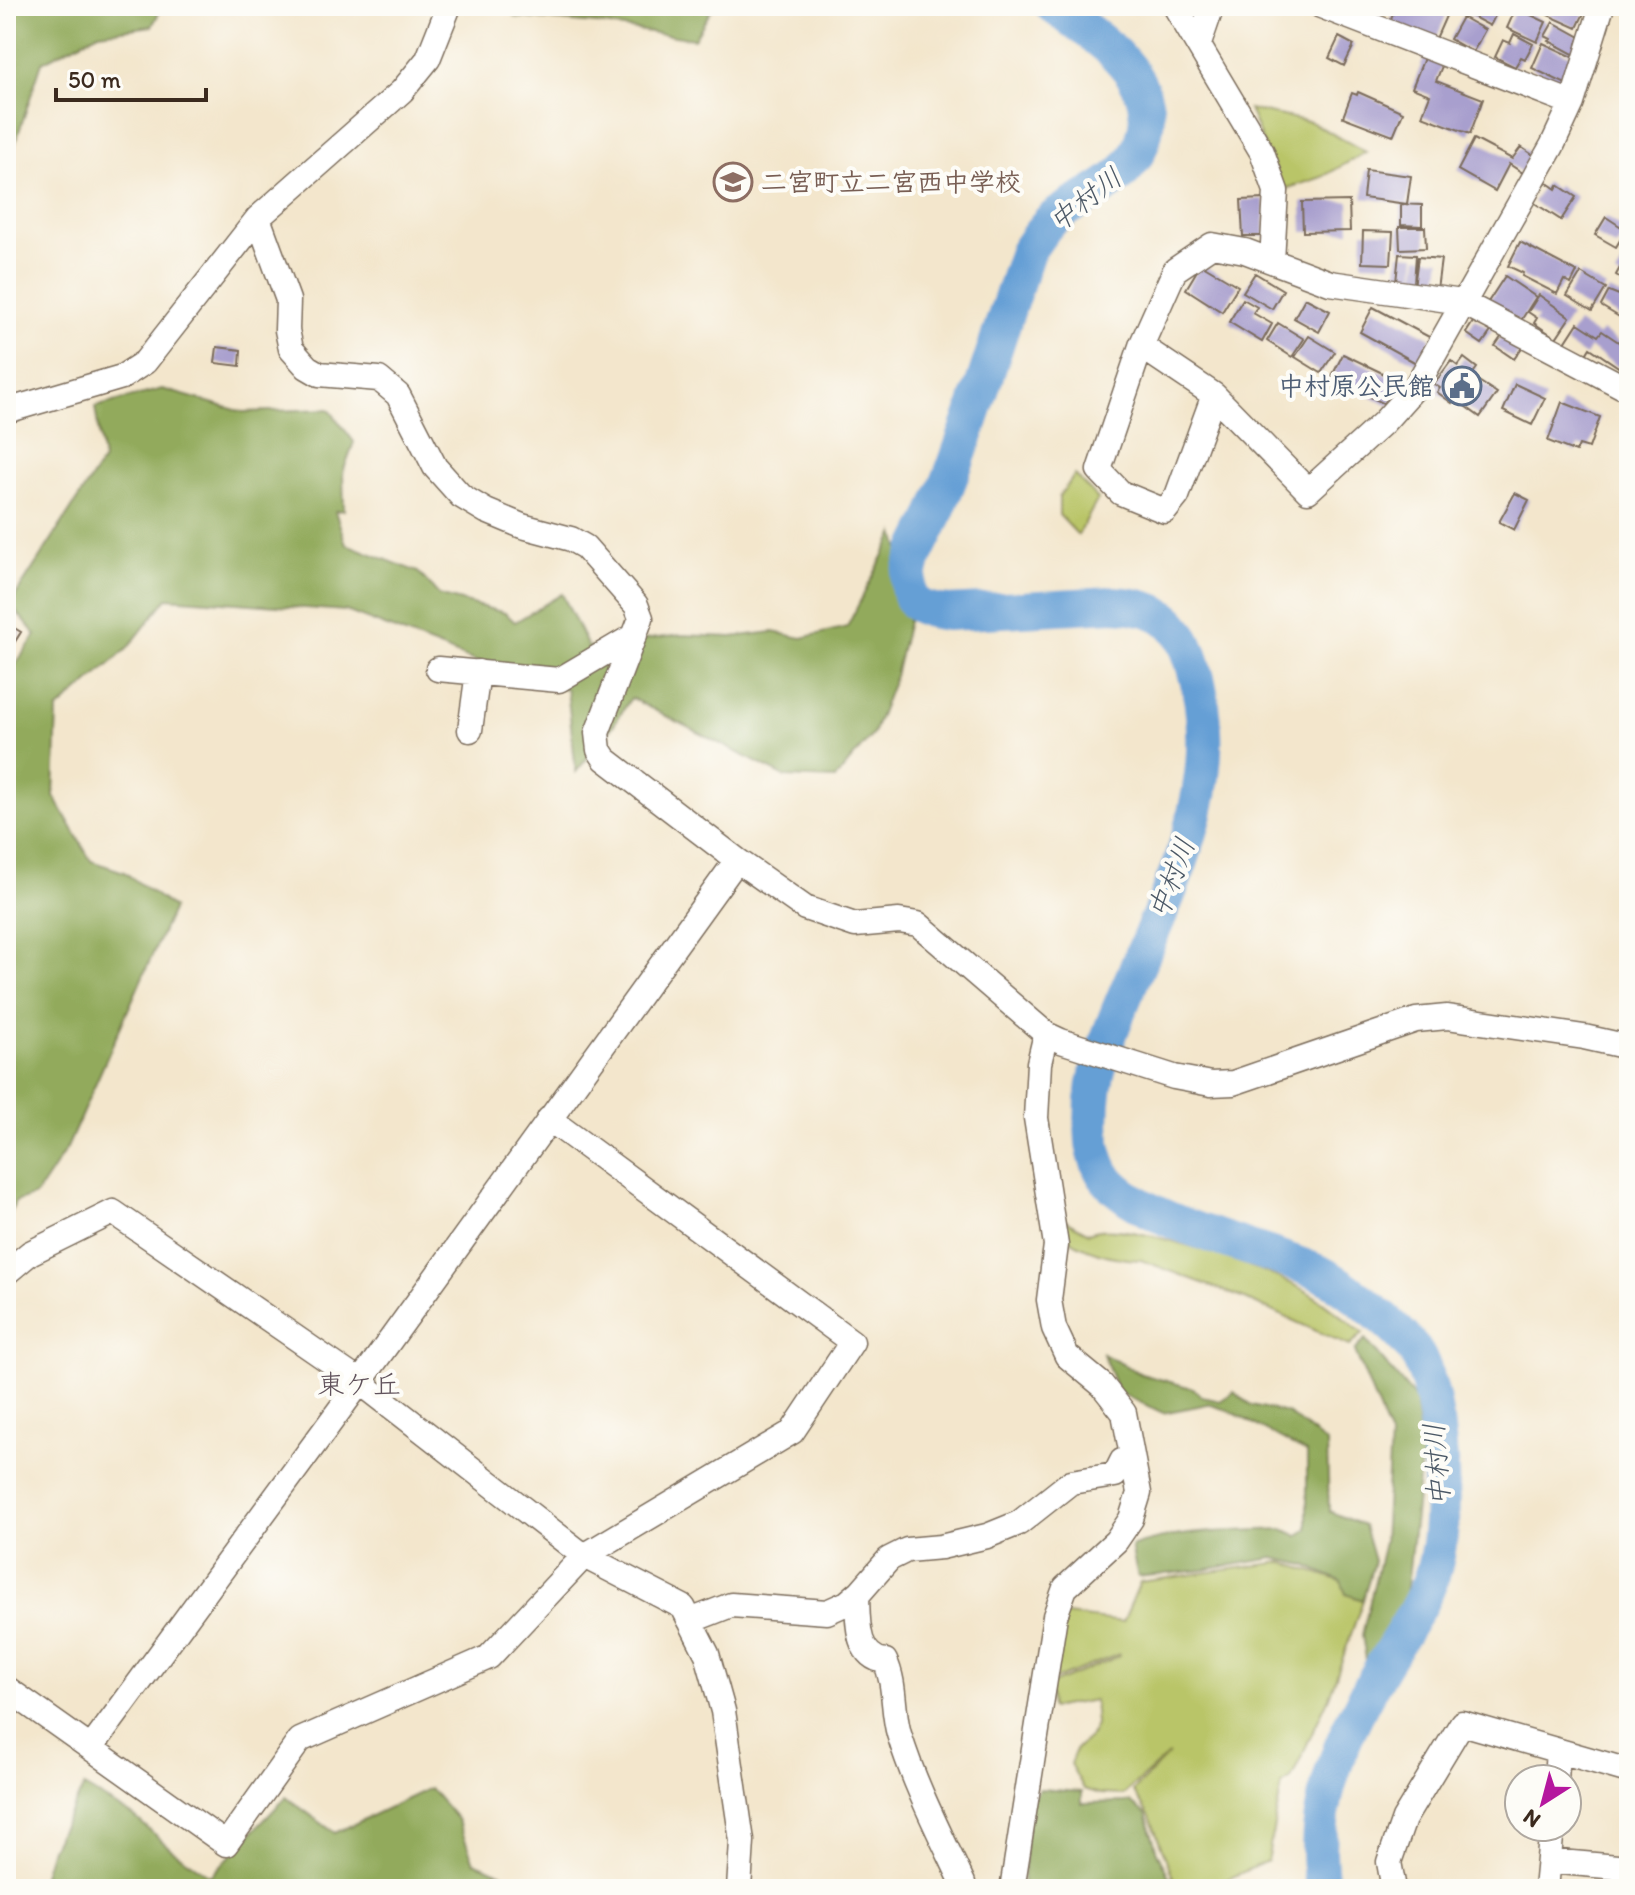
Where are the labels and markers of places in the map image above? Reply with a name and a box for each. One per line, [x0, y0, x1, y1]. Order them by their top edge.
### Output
school or university icon: 二宮町立二宮西中学校 [712, 161, 754, 203]
place label: 二宮町立二宮西中学校 [761, 166, 1021, 198]
public building icon: 中村原公民館 [1441, 365, 1483, 407]
place label: 中村原公民館 [1278, 370, 1434, 402]

